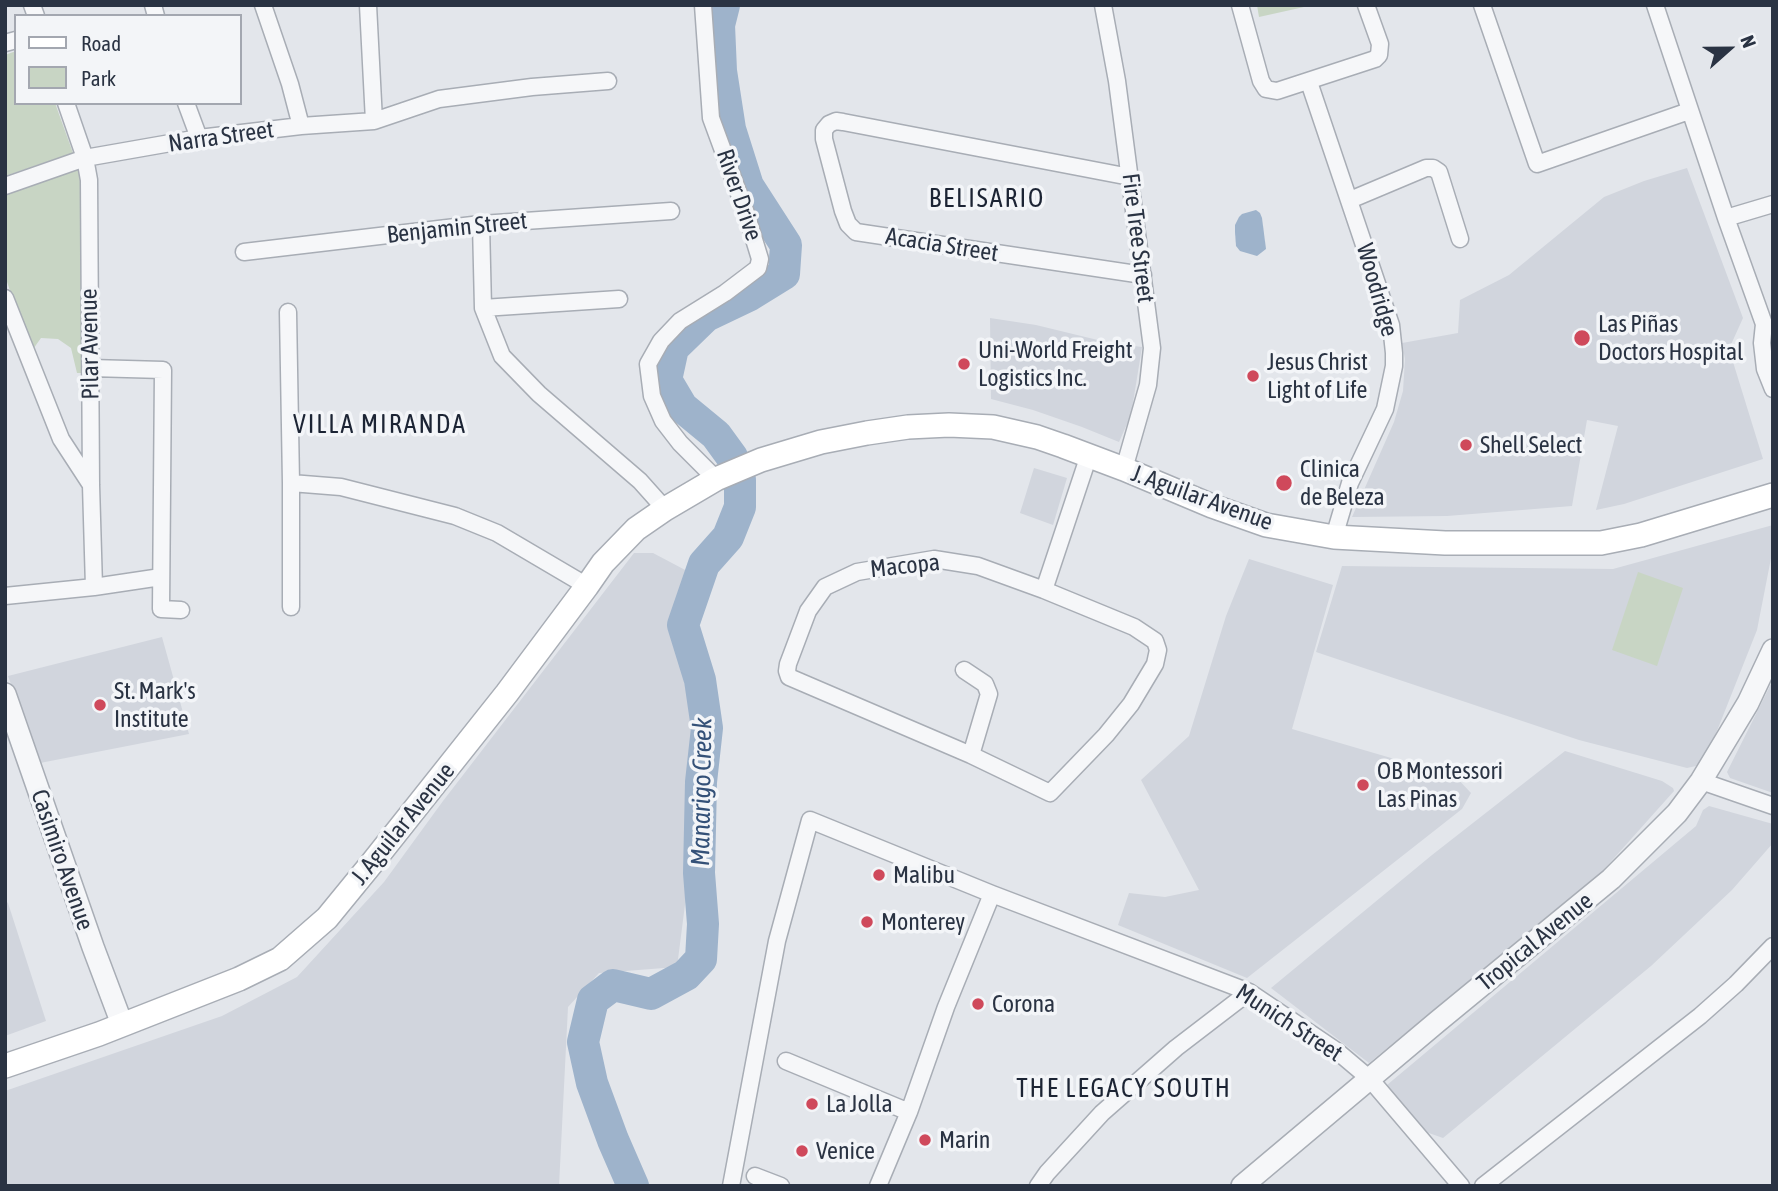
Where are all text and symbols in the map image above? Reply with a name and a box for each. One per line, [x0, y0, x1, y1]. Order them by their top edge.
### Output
legend [14, 14, 242, 105]
north arrow [1694, 14, 1764, 84]
text: Road [81, 31, 121, 55]
text: N [1736, 32, 1761, 51]
text: Park [81, 66, 116, 90]
street label: Narra Street [166, 115, 276, 159]
street label: River Drive [710, 145, 768, 245]
street label: Fire Tree Street [1116, 172, 1160, 304]
district label: BELISARIO [930, 183, 1044, 215]
street label: Benjamin Street [385, 206, 529, 250]
street label: Acacia Street [884, 222, 1000, 268]
street label: Woodridge [1350, 240, 1404, 340]
street label: Pilar Avenue [75, 288, 105, 400]
place label: Las Piñas Doctors Hospital [1598, 310, 1743, 366]
marker: Las Piñas Doctors Hospital [1572, 328, 1592, 348]
place label: Uni-World Freight Logistics Inc. [978, 336, 1133, 392]
place label: Jesus Christ Light of Life [1267, 348, 1368, 404]
marker: Uni-World Freight Logistics Inc. [956, 356, 972, 372]
marker: Jesus Christ Light of Life [1245, 368, 1261, 384]
district label: VILLA MIRANDA [295, 409, 465, 441]
place label: Shell Select [1480, 431, 1582, 459]
marker: Shell Select [1458, 437, 1474, 453]
place label: Clinica de Beleza [1300, 455, 1385, 511]
street label: J. Aguilar Avenue [1127, 459, 1277, 537]
marker: Clinica de Beleza [1274, 473, 1294, 493]
street label: Macopa [869, 548, 941, 584]
place label: St. Mark's Institute [114, 677, 196, 733]
marker: St. Mark's Institute [92, 697, 108, 713]
water label: Manarigo Creek [685, 717, 719, 867]
street label: J. Aguilar Avenue [345, 757, 461, 891]
place label: OB Montessori Las Pinas [1377, 757, 1503, 813]
marker: OB Montessori Las Pinas [1355, 777, 1371, 793]
street label: Casimiro Avenue [24, 786, 100, 934]
place label: Malibu [893, 861, 955, 889]
marker: Malibu [871, 867, 887, 883]
street label: Tropical Avenue [1471, 887, 1599, 997]
place label: Monterey [881, 908, 965, 936]
marker: Monterey [859, 914, 875, 930]
street label: Munich Street [1230, 978, 1348, 1068]
place label: Corona [992, 990, 1055, 1018]
marker: Corona [970, 996, 986, 1012]
district label: THE LEGACY SOUTH [1018, 1073, 1230, 1105]
place label: La Jolla [826, 1090, 893, 1118]
marker: La Jolla [804, 1096, 820, 1112]
place label: Marin [939, 1126, 990, 1154]
marker: Marin [917, 1132, 933, 1148]
place label: Venice [816, 1137, 875, 1165]
marker: Venice [794, 1143, 810, 1159]

